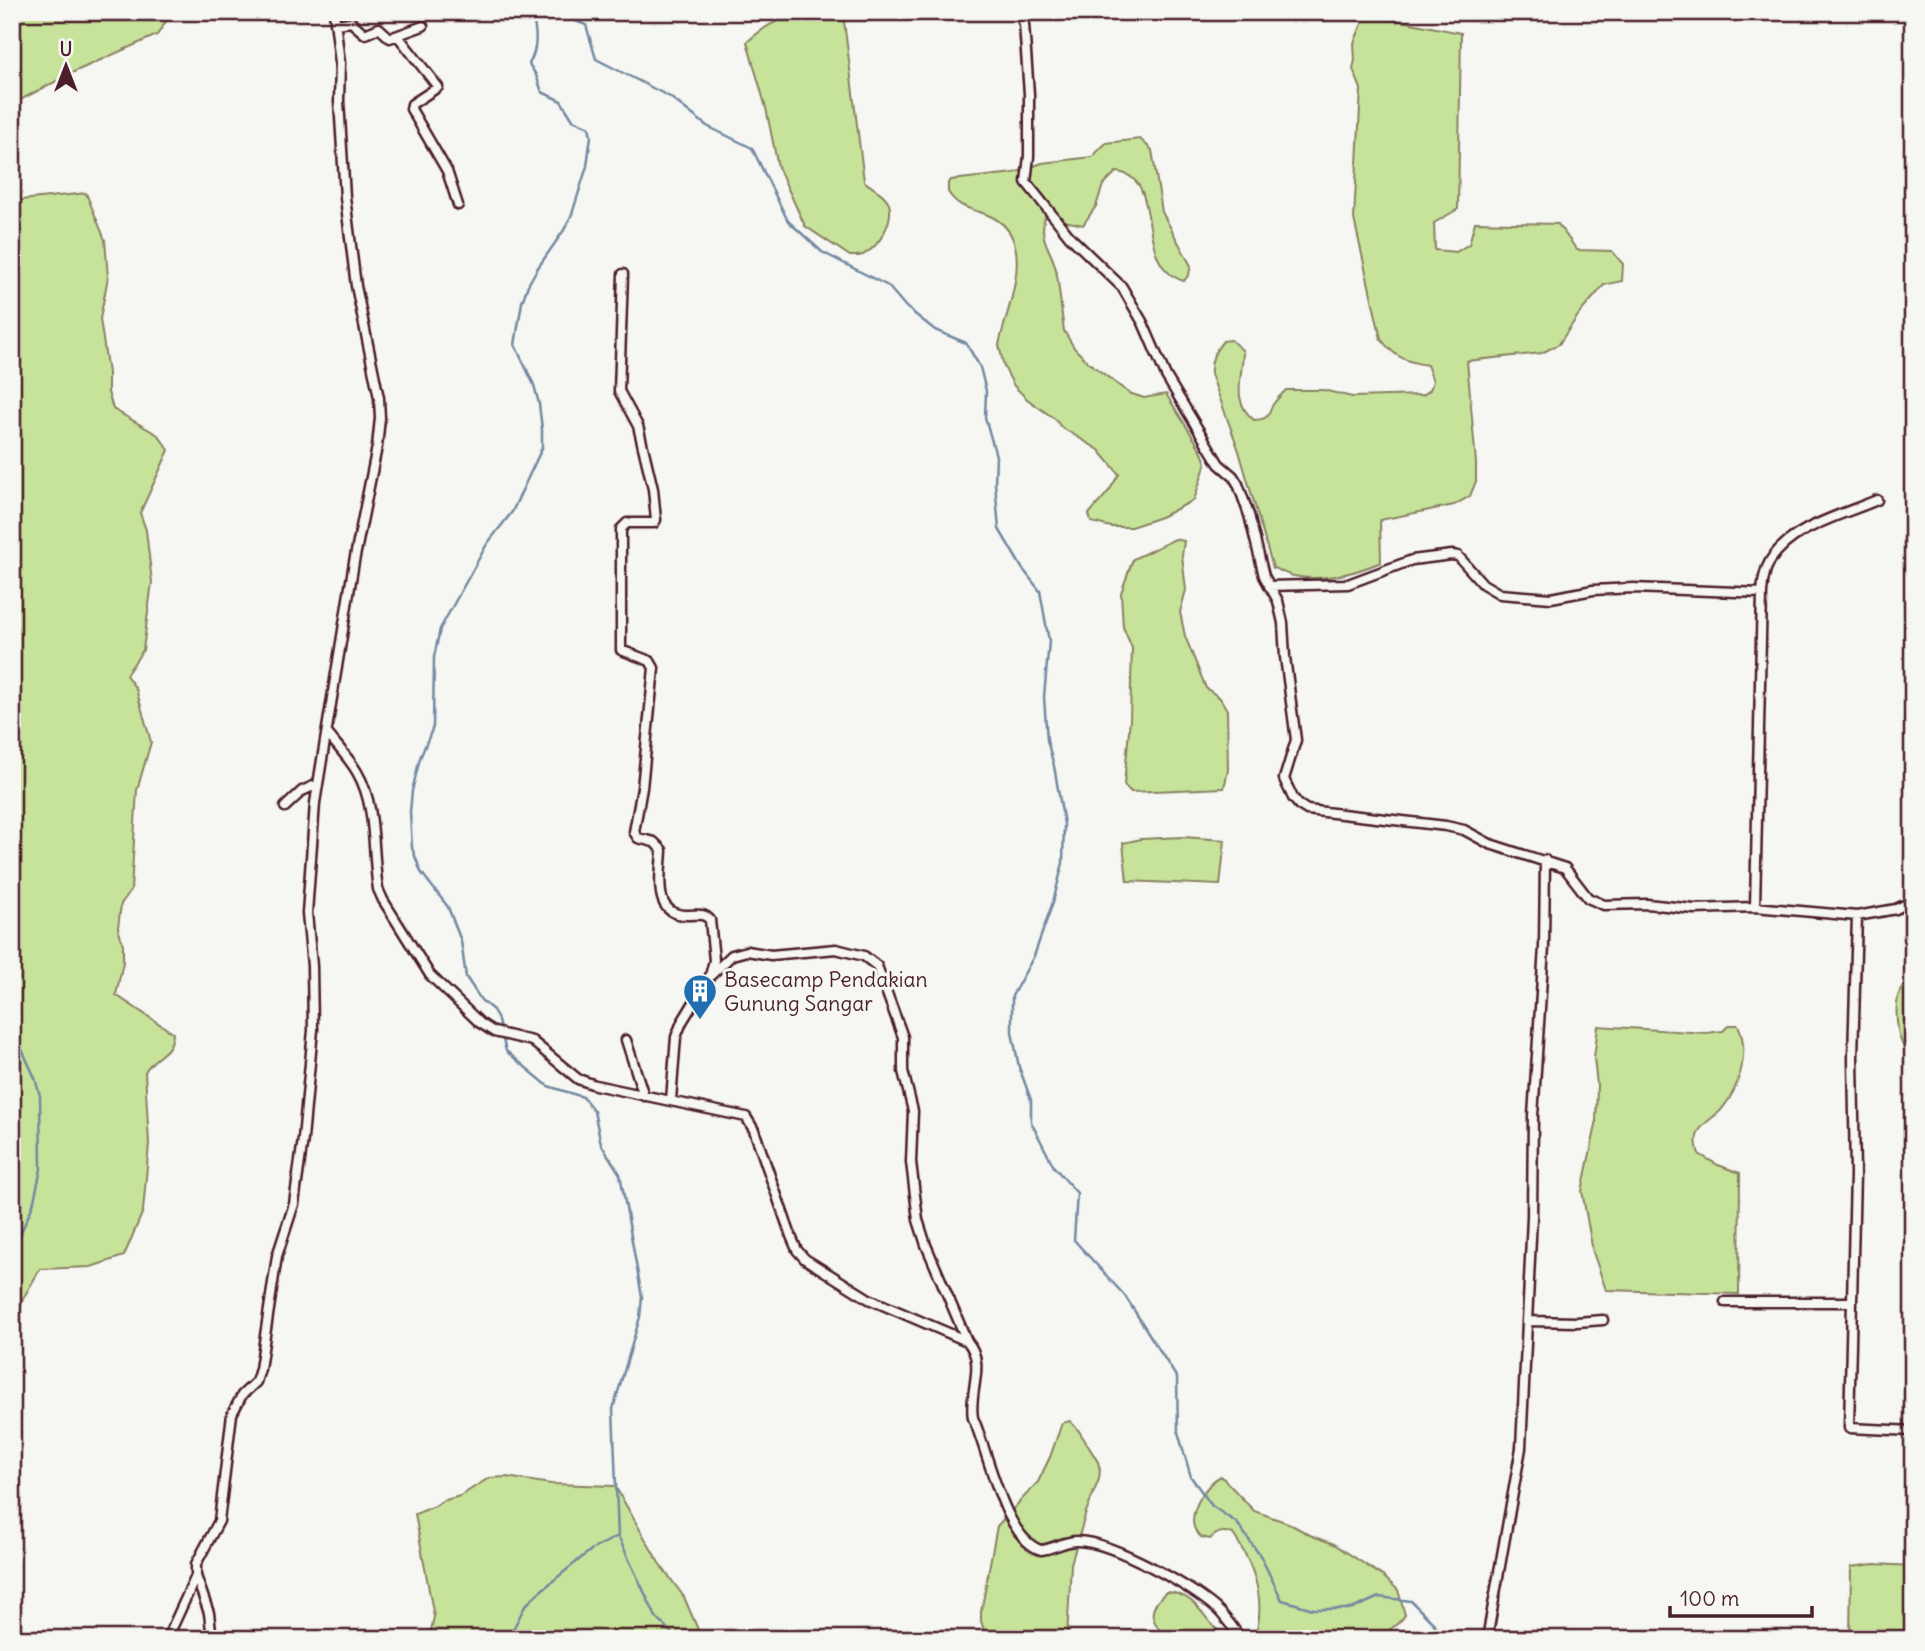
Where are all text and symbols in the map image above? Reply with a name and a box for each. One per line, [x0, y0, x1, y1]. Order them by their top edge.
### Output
north arrow [32, 32, 102, 102]
text: U [60, 37, 72, 61]
place label: Basecamp Pendakian Gunung Sangar [724, 966, 928, 1017]
building icon: Basecamp Pendakian Gunung Sangar [681, 972, 719, 1021]
scale bar [1670, 1574, 1811, 1618]
text: 100 m [1680, 1585, 1739, 1612]

